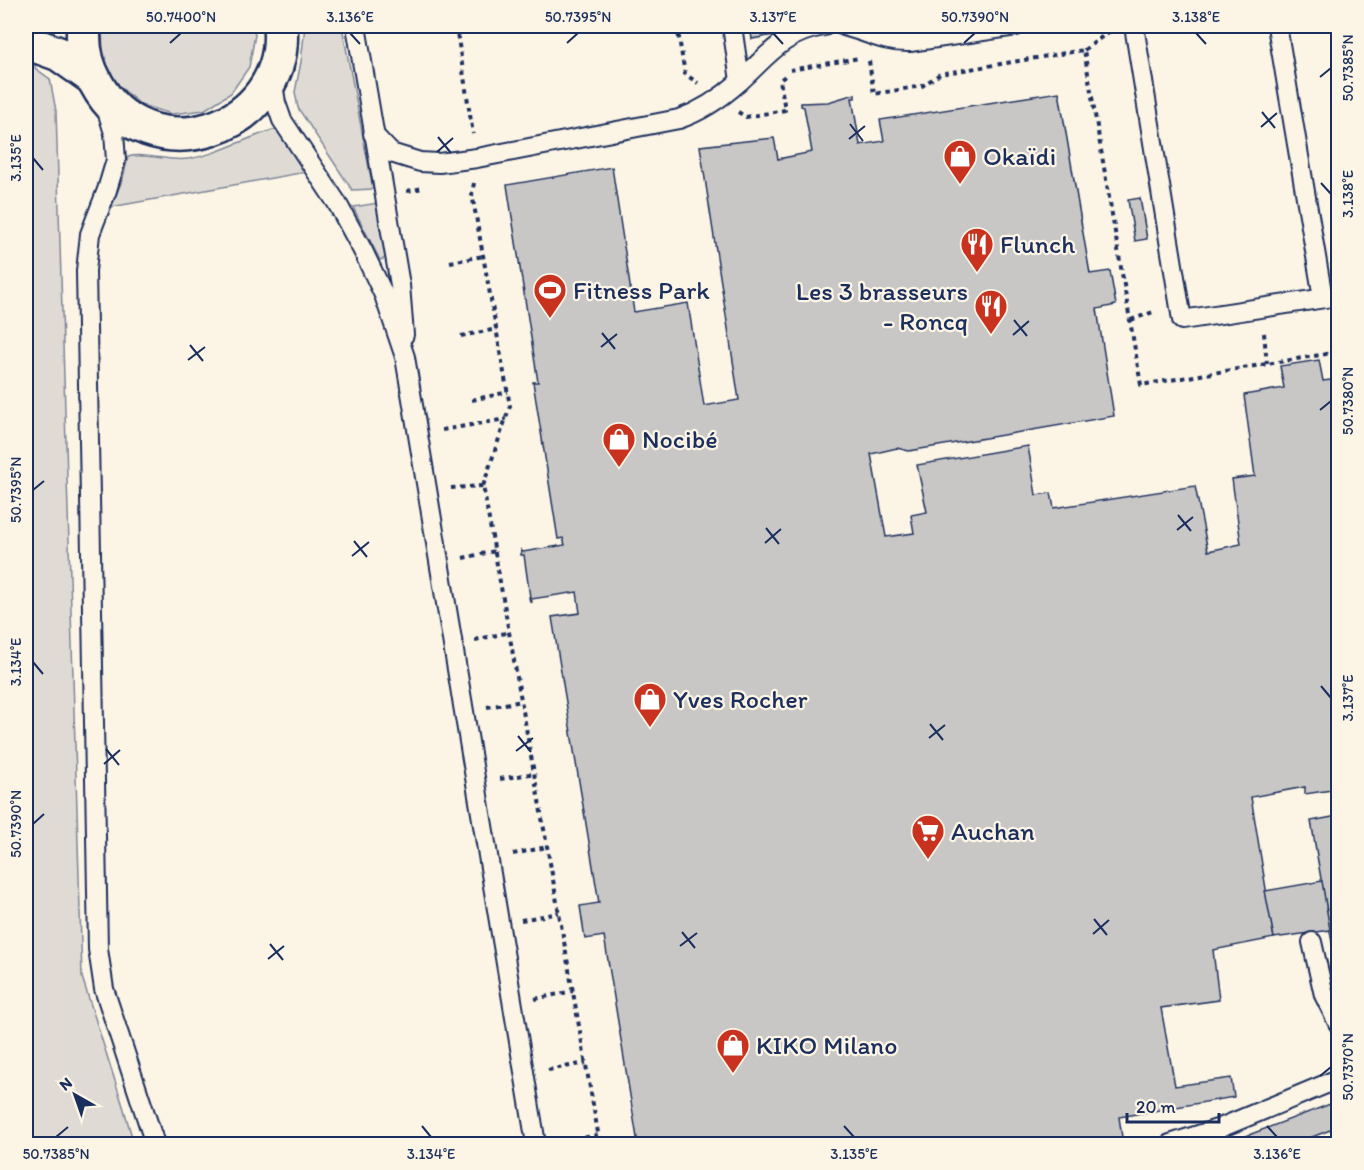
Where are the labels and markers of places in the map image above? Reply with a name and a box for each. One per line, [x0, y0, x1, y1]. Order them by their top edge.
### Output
shop icon: Okaïdi [942, 138, 978, 185]
place label: Okaïdi [983, 140, 1056, 172]
restaurant icon: Flunch [959, 226, 995, 273]
place label: Flunch [1000, 228, 1075, 260]
sports icon: Fitness Park [532, 272, 568, 319]
place label: Fitness Park [573, 274, 710, 306]
place label: Les 3 brasseurs - Roncq [796, 275, 968, 337]
restaurant icon: Les 3 brasseurs - Roncq [973, 288, 1009, 335]
shop icon: Nocibé [601, 421, 637, 468]
place label: Nocibé [642, 423, 718, 455]
shop icon: Yves Rocher [632, 681, 668, 728]
place label: Yves Rocher [673, 683, 808, 715]
supermarket icon: Auchan [910, 813, 946, 860]
place label: Auchan [951, 815, 1035, 847]
shop icon: KIKO Milano [715, 1027, 751, 1074]
place label: KIKO Milano [756, 1029, 897, 1061]

